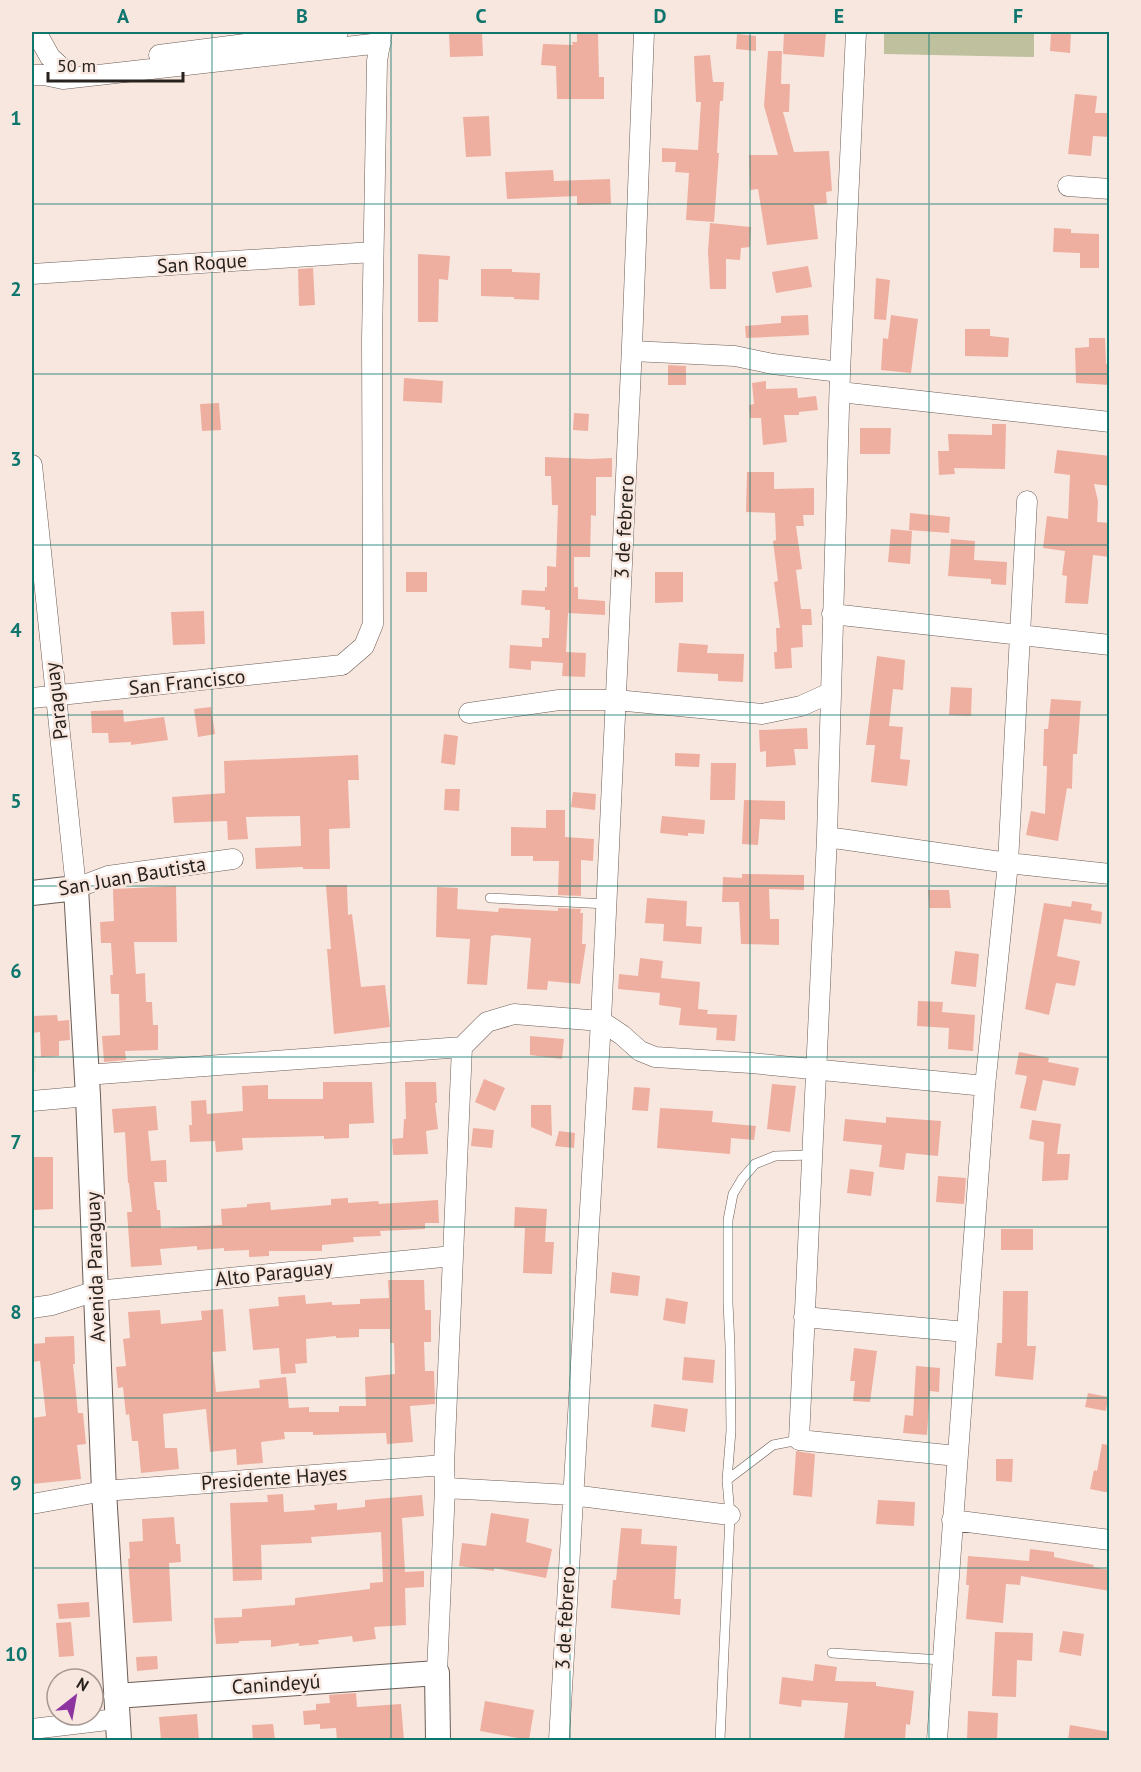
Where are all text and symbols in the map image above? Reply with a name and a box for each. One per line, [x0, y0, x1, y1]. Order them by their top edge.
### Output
text: A [117, 3, 130, 29]
text: B [296, 3, 308, 29]
text: C [475, 3, 487, 29]
text: D [654, 3, 667, 29]
text: E [834, 3, 844, 29]
text: F [1013, 3, 1023, 29]
scale bar [48, 45, 183, 83]
text: 50 m [57, 54, 96, 77]
text: 1 [10, 105, 22, 131]
street label: San Roque [156, 247, 248, 279]
text: 2 [10, 276, 22, 302]
text: 3 [10, 446, 22, 472]
street label: 3 de febrero [608, 474, 640, 580]
text: 4 [10, 617, 22, 643]
street label: Paraguay [38, 660, 74, 741]
street label: San Francisco [128, 663, 246, 701]
text: 5 [10, 788, 22, 814]
street label: San Juan Bautista [56, 850, 208, 902]
text: 6 [10, 958, 22, 984]
text: 7 [10, 1129, 22, 1155]
street label: Avenida Paraguay [79, 1191, 111, 1343]
street label: Alto Paraguay [214, 1254, 335, 1292]
text: 8 [10, 1299, 22, 1325]
street label: Presidente Hayes [200, 1460, 348, 1496]
text: 9 [10, 1470, 22, 1496]
street label: 3 de febrero [549, 1565, 581, 1671]
text: 10 [5, 1641, 27, 1667]
north arrow [45, 1667, 105, 1727]
street label: Canindeyú [231, 1668, 321, 1700]
text: N [73, 1673, 92, 1695]

